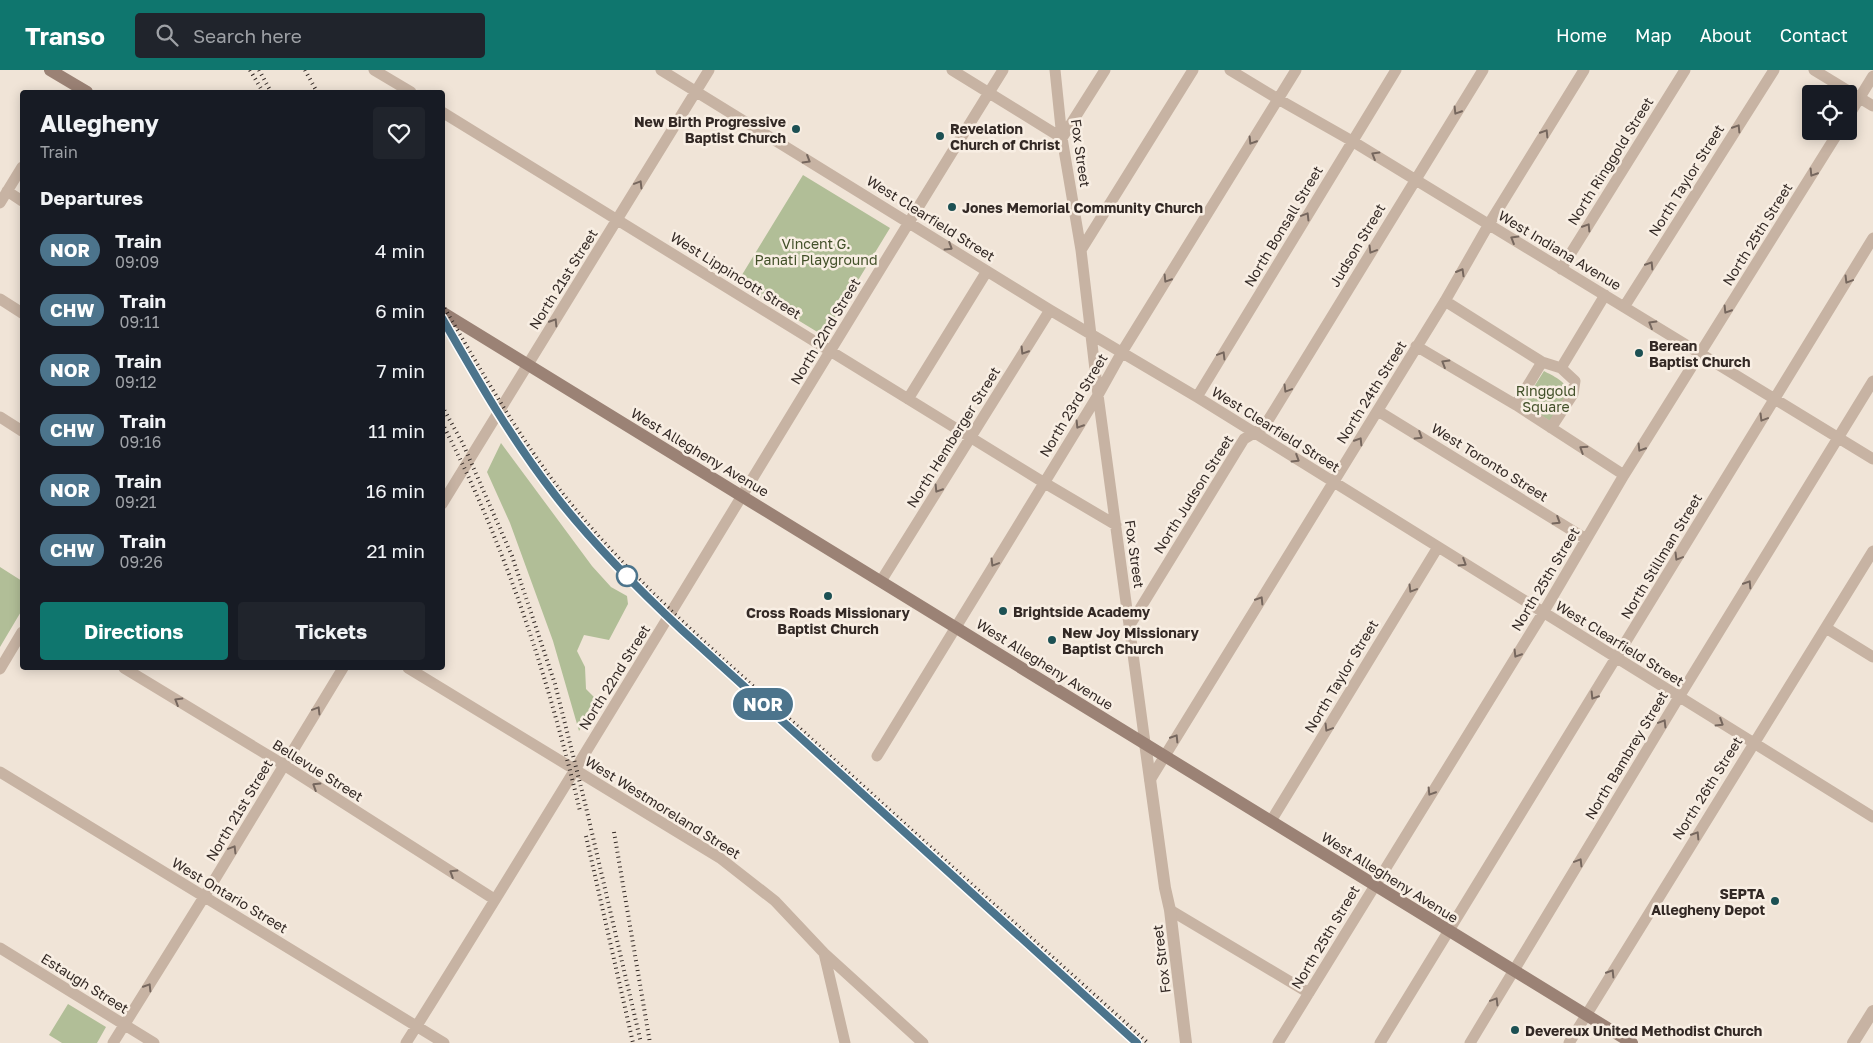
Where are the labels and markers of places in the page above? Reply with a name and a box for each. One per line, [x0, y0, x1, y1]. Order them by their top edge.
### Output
place label: New Birth Progressive Baptist Church [634, 113, 786, 146]
place label: Revelation Church of Christ [950, 120, 1060, 153]
marker: New Birth Progressive Baptist Church [790, 123, 802, 135]
marker: Revelation Church of Christ [934, 130, 946, 142]
place label: Jones Memorial Community Church [962, 199, 1203, 216]
marker: Jones Memorial Community Church [946, 201, 958, 213]
place label: Berean Baptist Church [1649, 337, 1750, 370]
marker: Berean Baptist Church [1633, 347, 1645, 359]
unlabelled marker [616, 565, 638, 587]
marker: Cross Roads Missionary Baptist Church [822, 590, 834, 602]
place label: Brightside Academy [1013, 603, 1151, 620]
place label: Cross Roads Missionary Baptist Church [746, 604, 910, 637]
marker: Brightside Academy [997, 605, 1009, 617]
place label: New Joy Missionary Baptist Church [1062, 624, 1200, 657]
marker: New Joy Missionary Baptist Church [1046, 634, 1058, 646]
place label: SEPTA Allegheny Depot [1651, 885, 1765, 918]
marker: SEPTA Allegheny Depot [1769, 895, 1781, 907]
place label: Devereux United Methodist Church [1525, 1022, 1762, 1039]
marker: Devereux United Methodist Church [1509, 1024, 1521, 1036]

